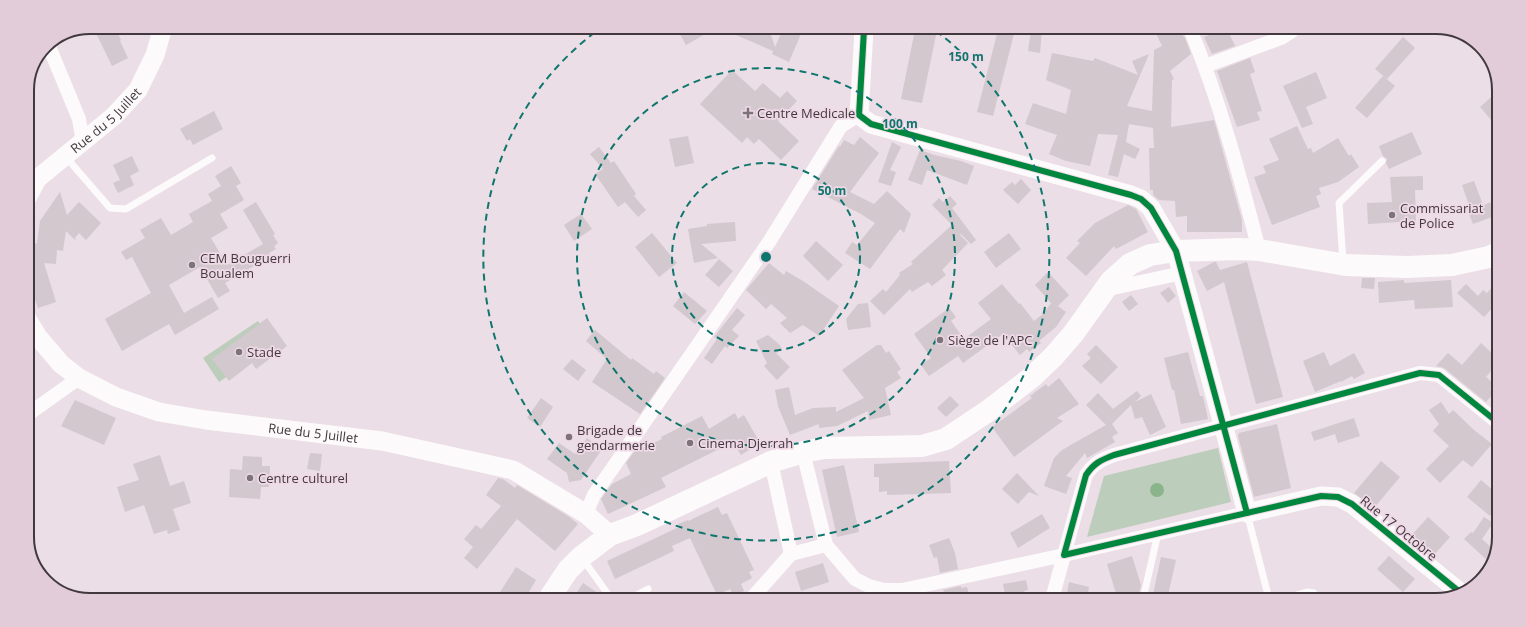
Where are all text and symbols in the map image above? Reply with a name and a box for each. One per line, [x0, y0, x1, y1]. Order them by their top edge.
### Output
text: 150 m [948, 48, 984, 65]
street label: Rue du 5 Juillet [66, 83, 145, 157]
place label: Centre Medicale [757, 104, 855, 122]
marker: Centre Medicale [742, 107, 754, 119]
text: 100 m [882, 115, 918, 132]
text: 50 m [818, 182, 846, 199]
place label: Commissariat de Police [1400, 199, 1484, 232]
marker: Commissariat de Police [1387, 210, 1397, 220]
place label: CEM Bouguerri Boualem [200, 249, 291, 282]
centre of rings [759, 250, 773, 264]
marker: CEM Bouguerri Boualem [187, 260, 197, 270]
place label: Siège de l'APC [948, 331, 1032, 349]
marker: Siège de l'APC [935, 335, 945, 345]
place label: Stade [247, 343, 281, 361]
marker: Stade [234, 347, 244, 357]
street label: Rue du 5 Juillet [267, 418, 359, 447]
place label: Brigade de gendarmerie [577, 421, 655, 454]
marker: Brigade de gendarmerie [564, 432, 574, 442]
place label: Cinema Djerrah [698, 434, 793, 452]
marker: Cinema Djerrah [685, 438, 695, 448]
place label: Centre culturel [258, 469, 348, 487]
marker: Centre culturel [245, 473, 255, 483]
street label: Rue 17 Octobre [1357, 491, 1441, 565]

